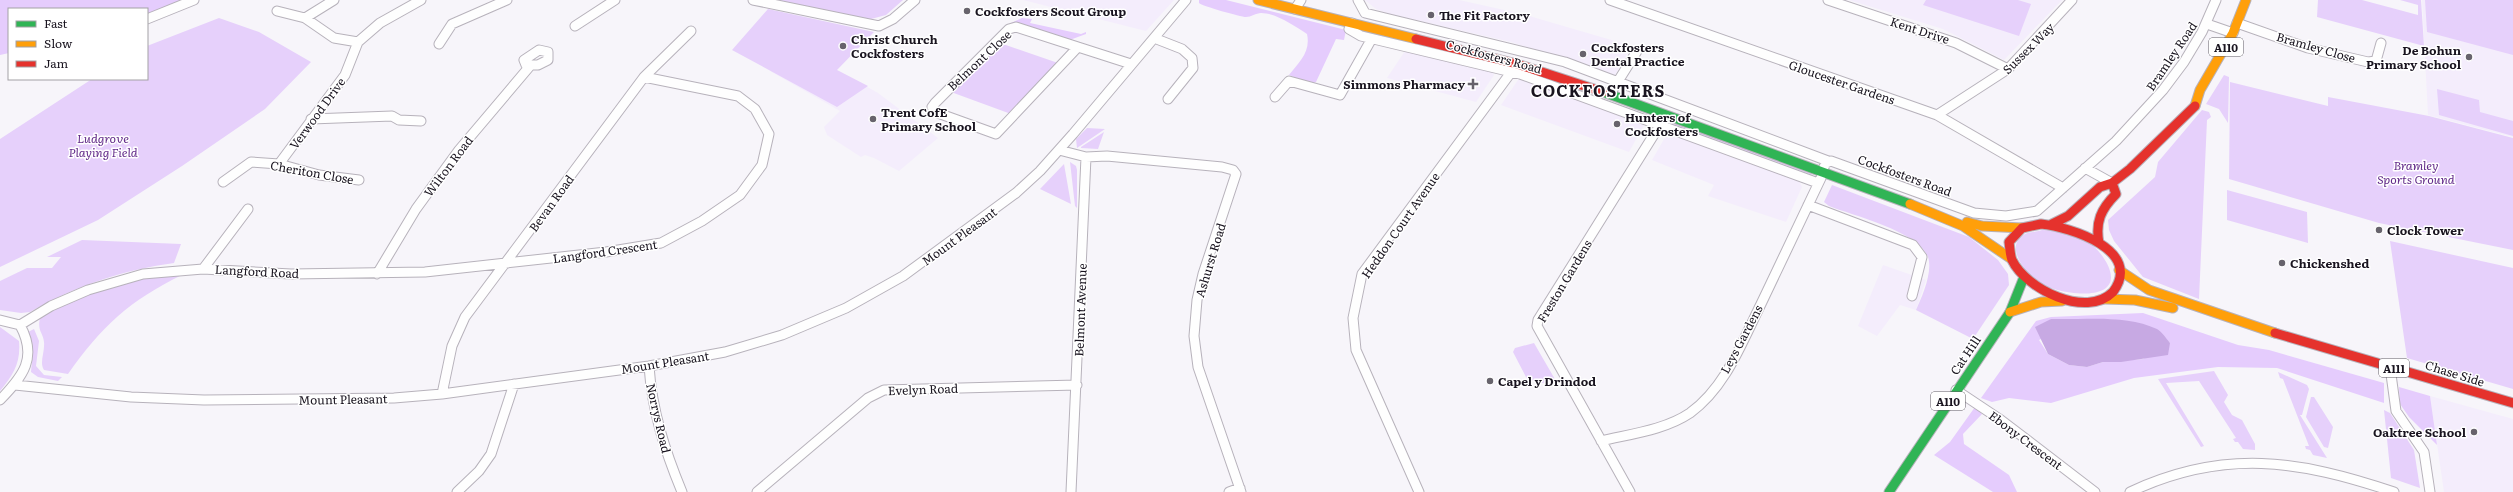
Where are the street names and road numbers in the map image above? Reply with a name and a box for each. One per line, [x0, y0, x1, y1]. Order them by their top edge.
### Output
street label: Kent Drive [1888, 12, 1952, 48]
street label: Bramley Road [2141, 17, 2201, 94]
street label: Sussex Way [1998, 18, 2058, 78]
street label: Belmont Close [943, 25, 1015, 95]
street label: Bramley Close [2274, 27, 2358, 67]
street label: Cockfosters Road [1444, 35, 1545, 78]
road number: A110 [2209, 38, 2243, 56]
street label: Gloucester Gardens [1786, 55, 1898, 109]
street label: Verwood Drive [285, 73, 349, 153]
street label: Wilton Road [419, 131, 477, 200]
street label: Cockfosters Road [1855, 150, 1955, 201]
street label: Cheriton Close [269, 156, 355, 188]
street label: Heddon Court Avenue [1357, 168, 1443, 282]
street label: Bevan Road [524, 170, 578, 235]
street label: Mount Pleasant [918, 202, 1000, 269]
street label: Ashurst Road [1190, 220, 1230, 299]
street label: Langford Crescent [552, 235, 659, 267]
street label: Freston Gardens [1532, 236, 1596, 326]
street label: Langford Road [214, 260, 300, 282]
street label: Belmont Avenue [1069, 263, 1091, 357]
street label: Leys Gardens [1715, 301, 1767, 377]
street label: Cat Hill [1945, 332, 1985, 378]
street label: Mount Pleasant [620, 346, 711, 378]
street label: Chase Side [2423, 355, 2487, 391]
road number: A111 [2379, 359, 2409, 377]
street label: Evelyn Road [888, 379, 959, 399]
street label: Norrys Road [642, 381, 676, 455]
street label: Mount Pleasant [298, 389, 388, 409]
road number: A110 [1931, 392, 1965, 410]
street label: Ebony Crescent [1985, 406, 2067, 474]

